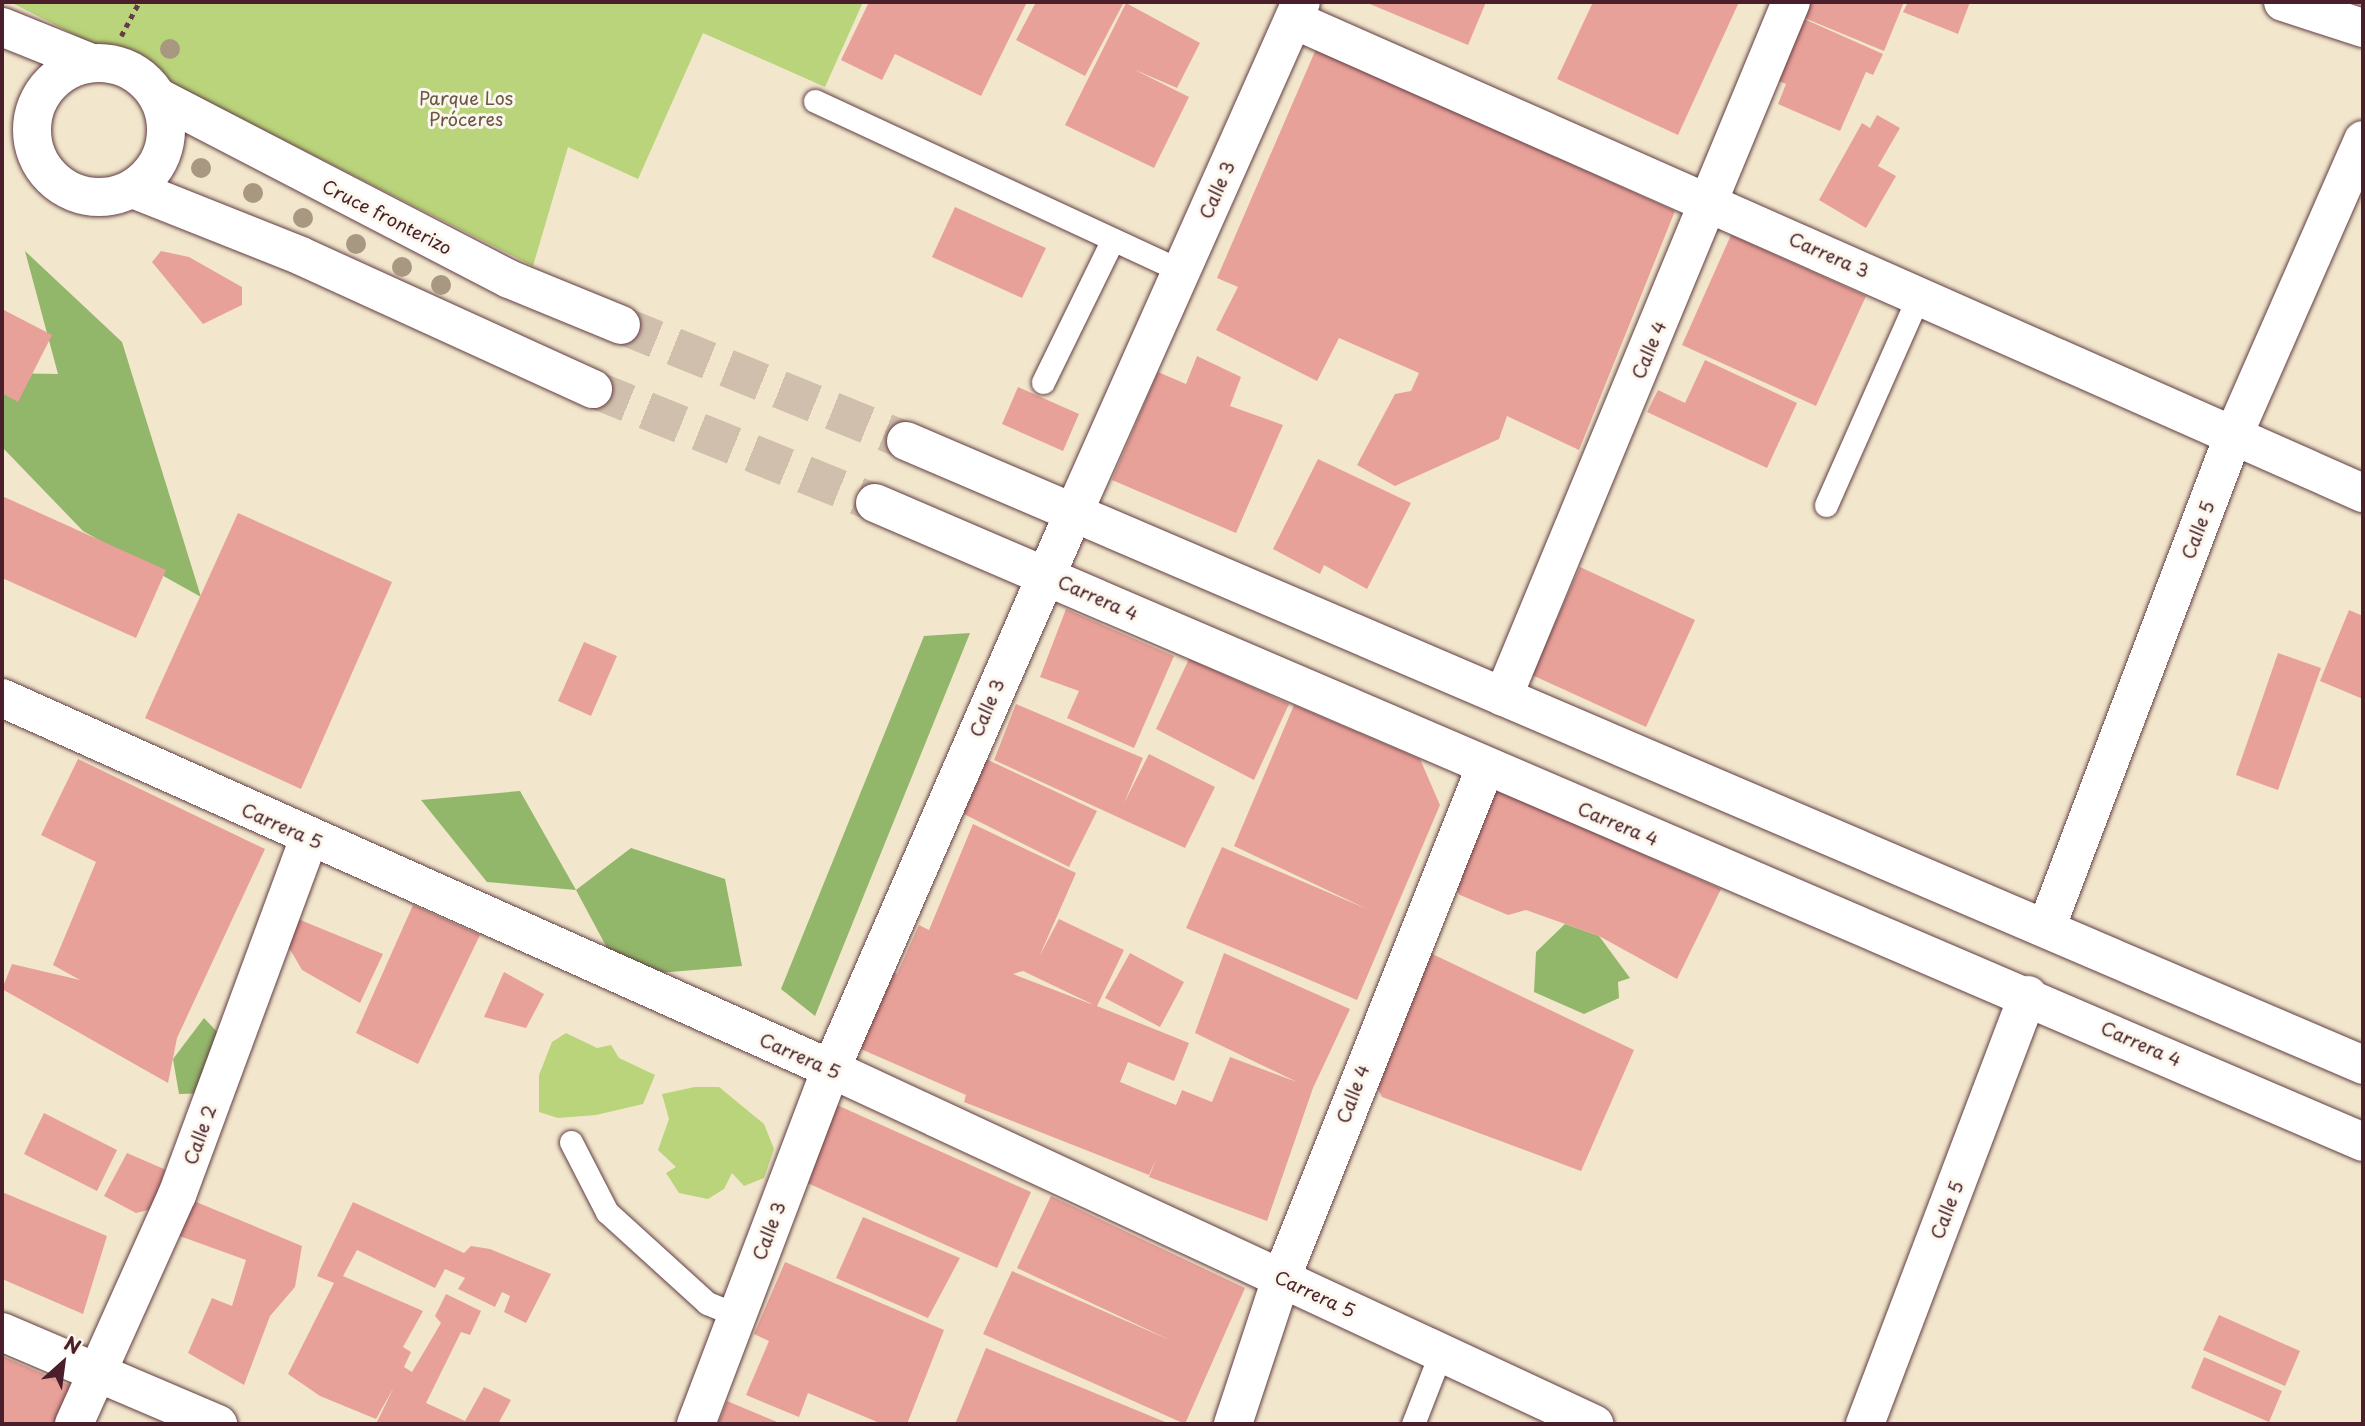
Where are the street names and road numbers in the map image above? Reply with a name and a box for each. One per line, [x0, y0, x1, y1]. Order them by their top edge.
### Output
street label: Calle 3 [1195, 157, 1239, 223]
street label: Cruce fronterizo [319, 175, 455, 259]
street label: Carrera 3 [1785, 228, 1873, 282]
street label: Calle 4 [1627, 317, 1671, 383]
street label: Calle 5 [2177, 498, 2219, 562]
street label: Carrera 4 [1054, 571, 1142, 625]
street label: Calle 3 [965, 675, 1009, 741]
street label: Carrera 4 [1574, 797, 1662, 851]
street label: Carrera 5 [238, 799, 326, 853]
street label: Carrera 4 [2097, 1017, 2185, 1071]
street label: Carrera 5 [756, 1029, 844, 1083]
street label: Calle 4 [1332, 1061, 1374, 1127]
street label: Calle 2 [179, 1102, 221, 1168]
street label: Calle 5 [1926, 1178, 1968, 1242]
street label: Calle 3 [748, 1198, 790, 1264]
street label: Carrera 5 [1271, 1266, 1359, 1322]

